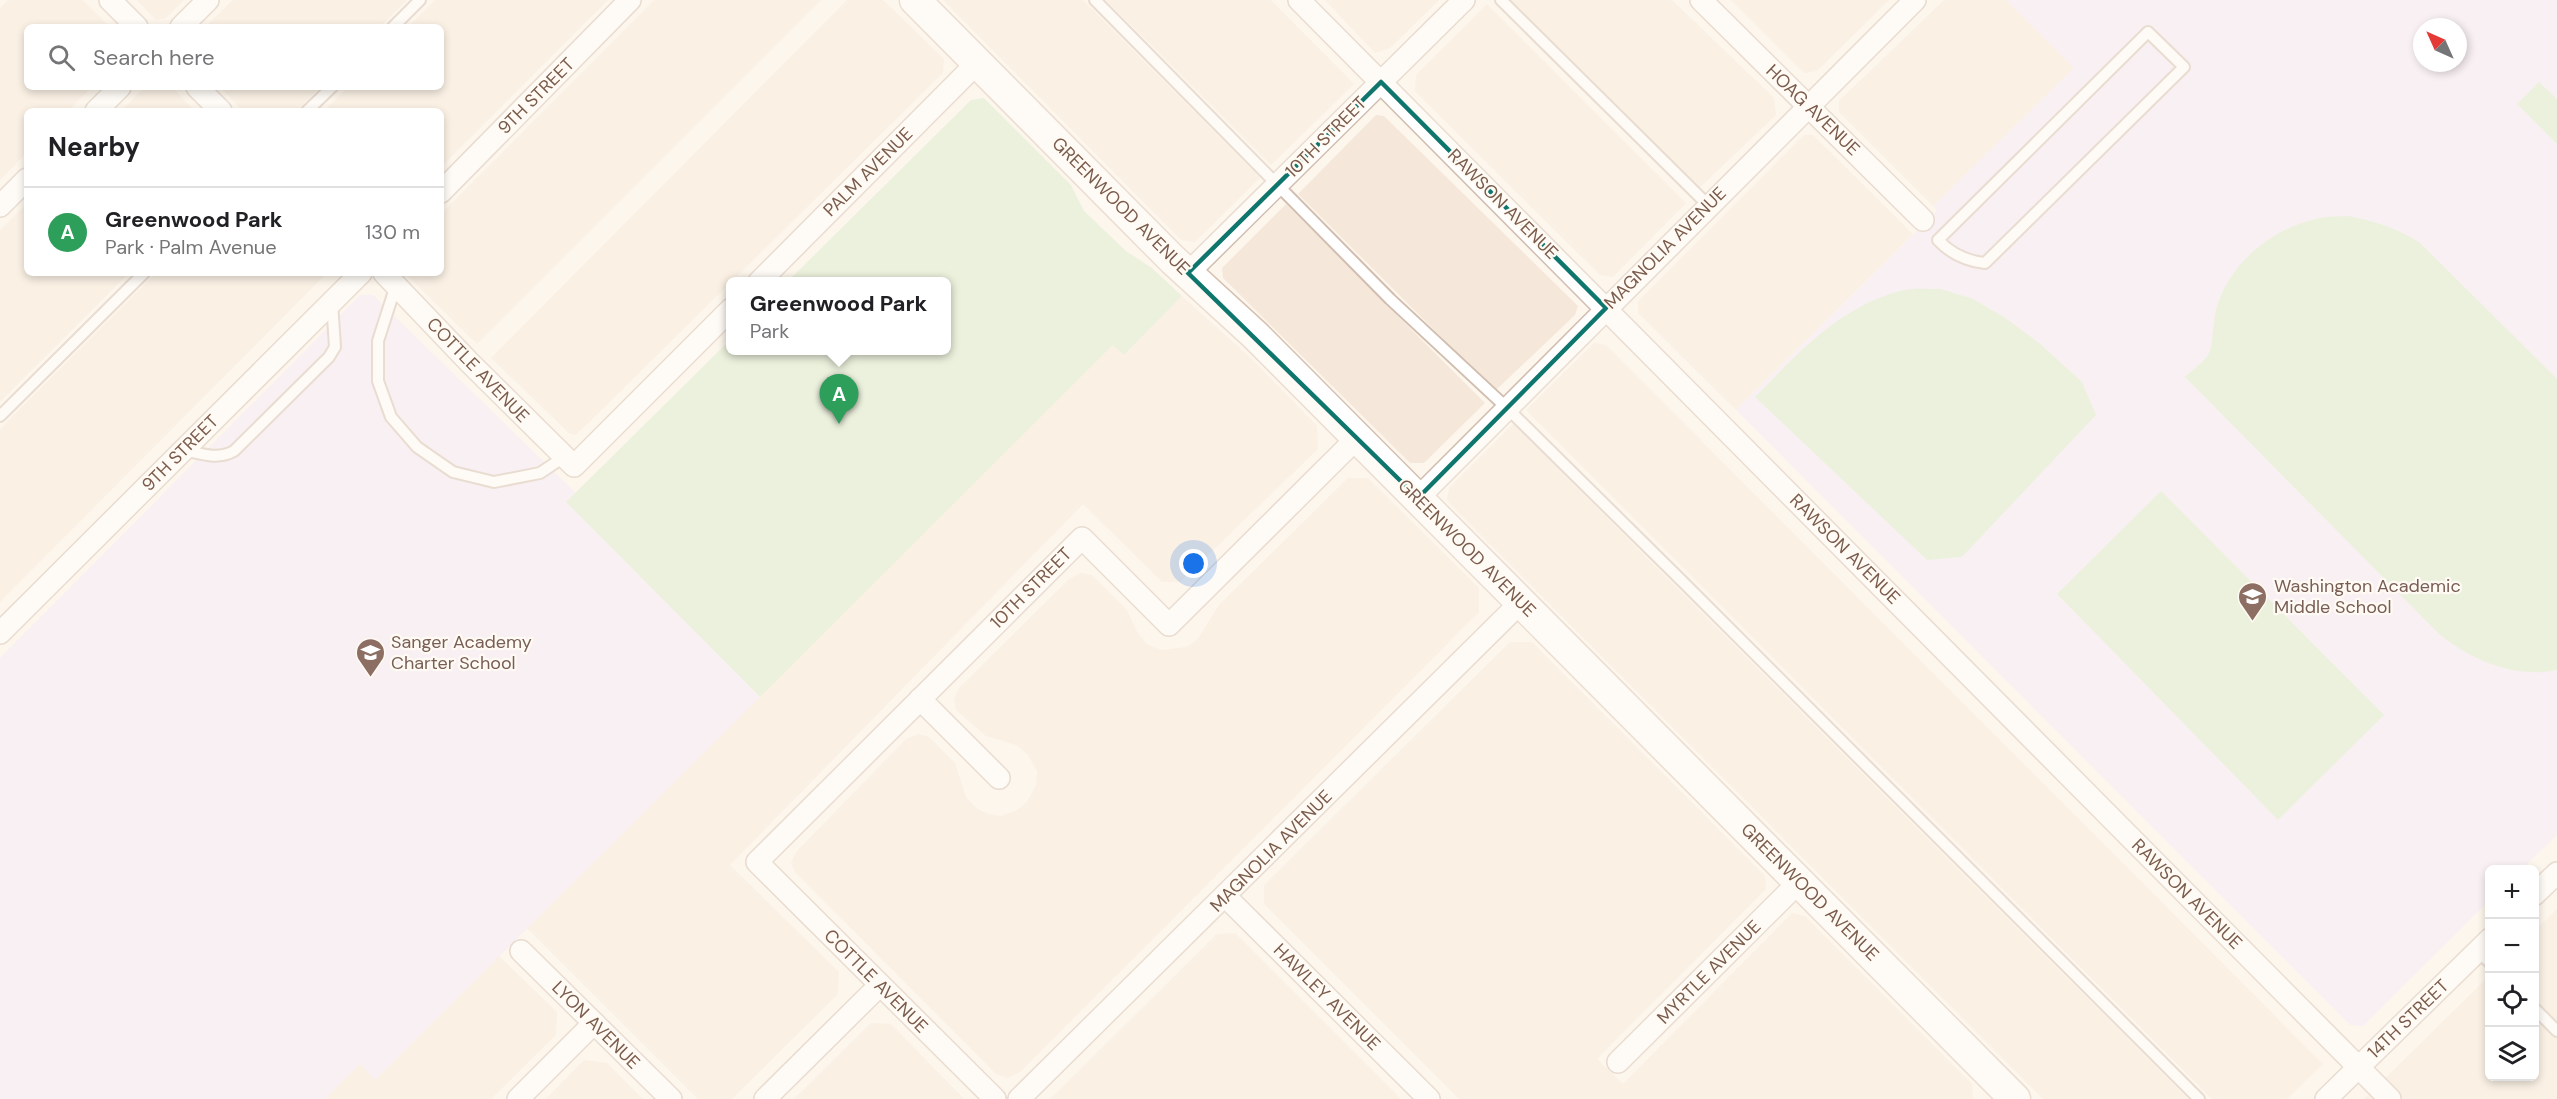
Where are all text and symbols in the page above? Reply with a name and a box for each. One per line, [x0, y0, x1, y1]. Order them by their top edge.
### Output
north arrow [2413, 18, 2467, 72]
search box [24, 24, 444, 90]
icon: search [45, 41, 78, 74]
text: Search here [93, 43, 214, 72]
street label: 9TH STREET [492, 52, 580, 140]
street label: HOAG AVENUE [1761, 59, 1865, 161]
street label: 10TH STREET [1280, 91, 1372, 183]
street label: PALM AVENUE [818, 122, 918, 222]
text: Nearby [48, 130, 140, 164]
street label: GREENWOOD AVENUE [1047, 132, 1195, 280]
street label: RAWSON AVENUE [1443, 144, 1563, 264]
street label: MAGNOLIA AVENUE [1599, 182, 1731, 314]
text: Greenwood Park [105, 205, 282, 234]
text: A [60, 219, 75, 245]
text: 130 m [365, 219, 420, 245]
text: Park · Palm Avenue [105, 234, 277, 260]
popup [726, 277, 951, 355]
text: Greenwood Park [750, 289, 927, 318]
street label: COTTLE AVENUE [422, 312, 534, 428]
text: Park [750, 318, 789, 344]
pin: A [820, 374, 858, 424]
street label: 9TH STREET [136, 409, 224, 497]
street label: GREENWOOD AVENUE [1393, 474, 1541, 622]
street label: RAWSON AVENUE [1785, 489, 1905, 609]
street label: 10TH STREET [985, 542, 1077, 634]
your location [1179, 549, 1208, 578]
place label: Washington Academic Middle School [2274, 574, 2461, 619]
school or university icon: Washington Academic Middle School [2237, 580, 2269, 622]
place label: Sanger Academy Charter School [391, 630, 532, 675]
school or university icon: Sanger Academy Charter School [354, 636, 386, 678]
street label: MAGNOLIA AVENUE [1205, 785, 1337, 917]
street label: GREENWOOD AVENUE [1736, 818, 1884, 966]
street label: RAWSON AVENUE [2127, 834, 2247, 954]
map controls [2485, 865, 2539, 1081]
button: + [2485, 865, 2539, 919]
street label: MYRTLE AVENUE [1652, 915, 1766, 1029]
button: − [2485, 919, 2539, 973]
street label: COTTLE AVENUE [819, 924, 933, 1038]
street label: HAWLEY AVENUE [1268, 938, 1386, 1056]
button: locate [2485, 973, 2539, 1027]
street label: 14TH STREET [2362, 974, 2454, 1064]
street label: LYON AVENUE [547, 976, 645, 1074]
button: layers [2485, 1027, 2539, 1081]

